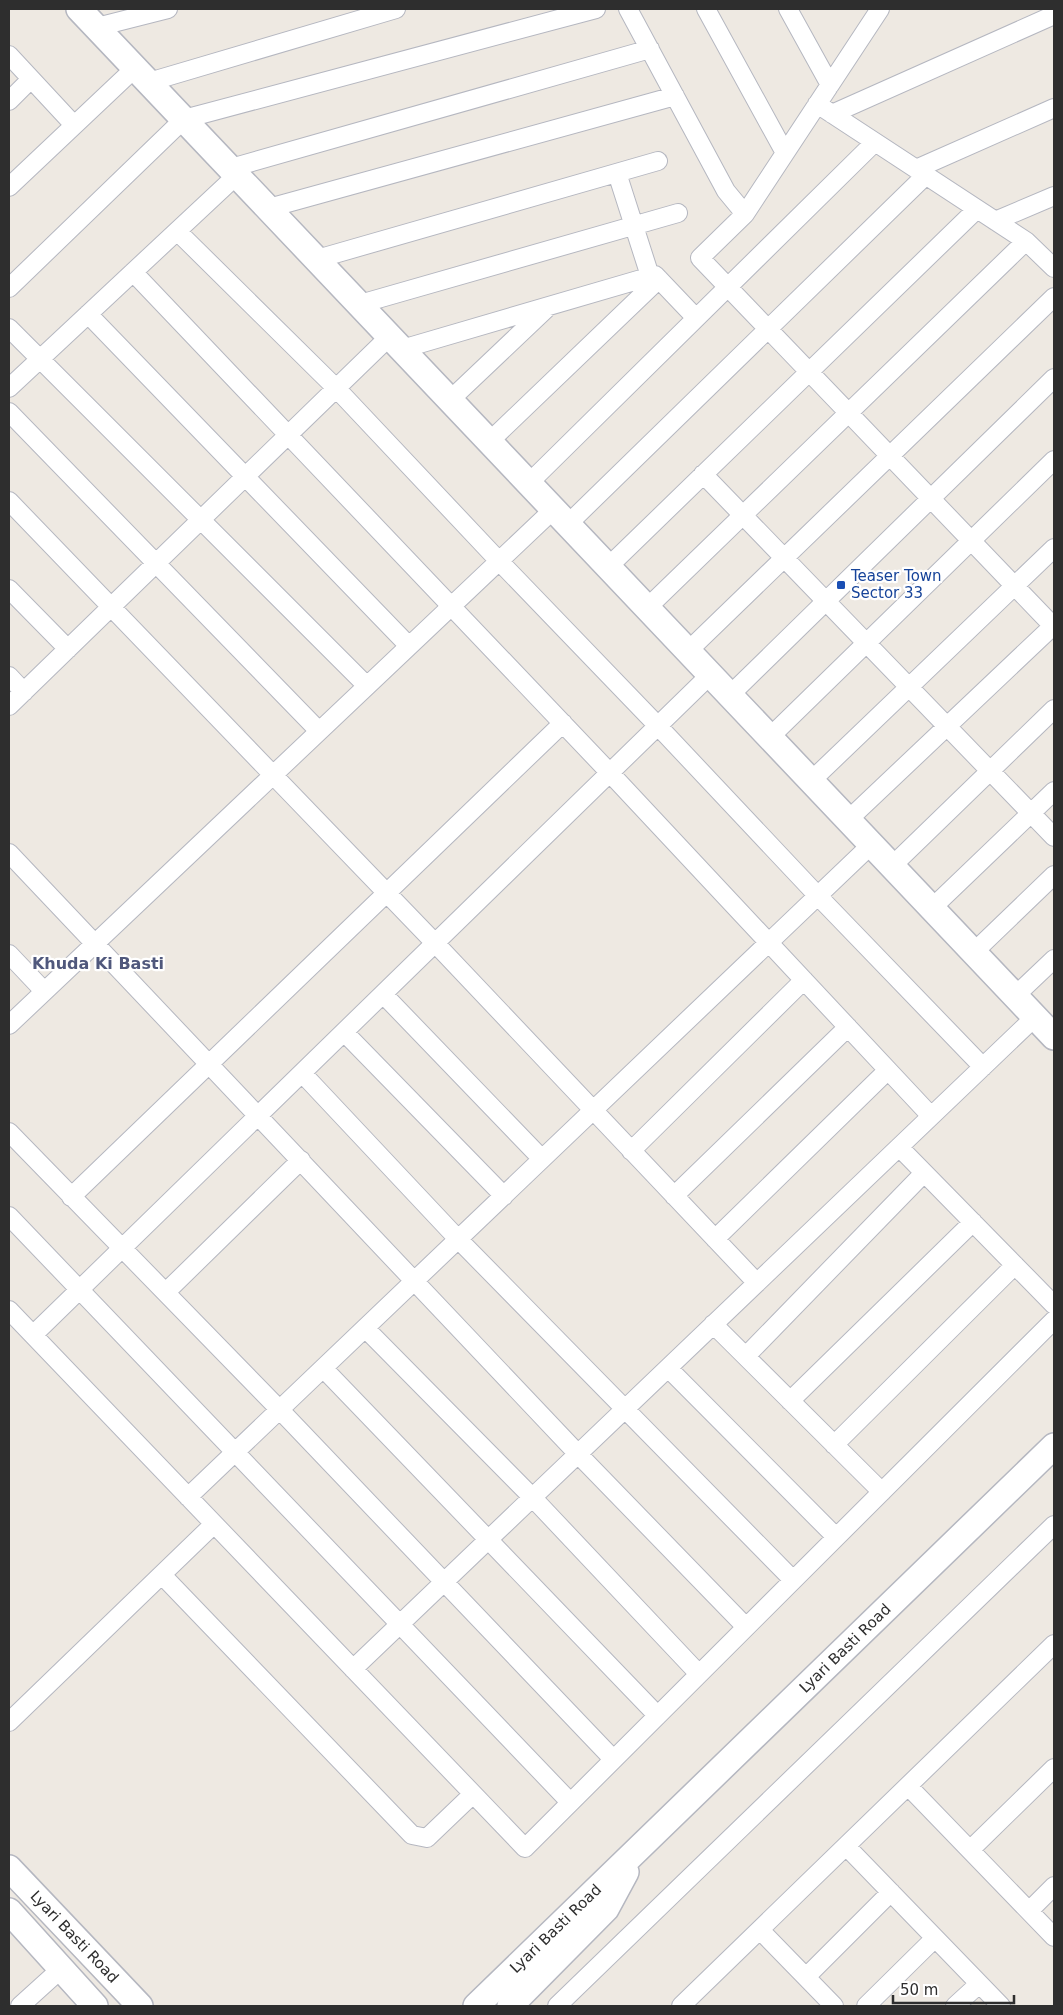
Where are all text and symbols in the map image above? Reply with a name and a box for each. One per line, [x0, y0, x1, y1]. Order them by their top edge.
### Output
place label: Teaser Town Sector 33 [850, 567, 942, 602]
marker: Teaser Town Sector 33 [835, 579, 847, 591]
district label: Khuda Ki Basti [32, 954, 164, 973]
street label: Lyari Basti Road [796, 1600, 895, 1697]
street label: Lyari Basti Road [506, 1881, 605, 1977]
street label: Lyari Basti Road [27, 1887, 122, 1987]
scale bar [893, 1972, 1014, 2004]
text: 50 m [900, 1981, 938, 1999]

